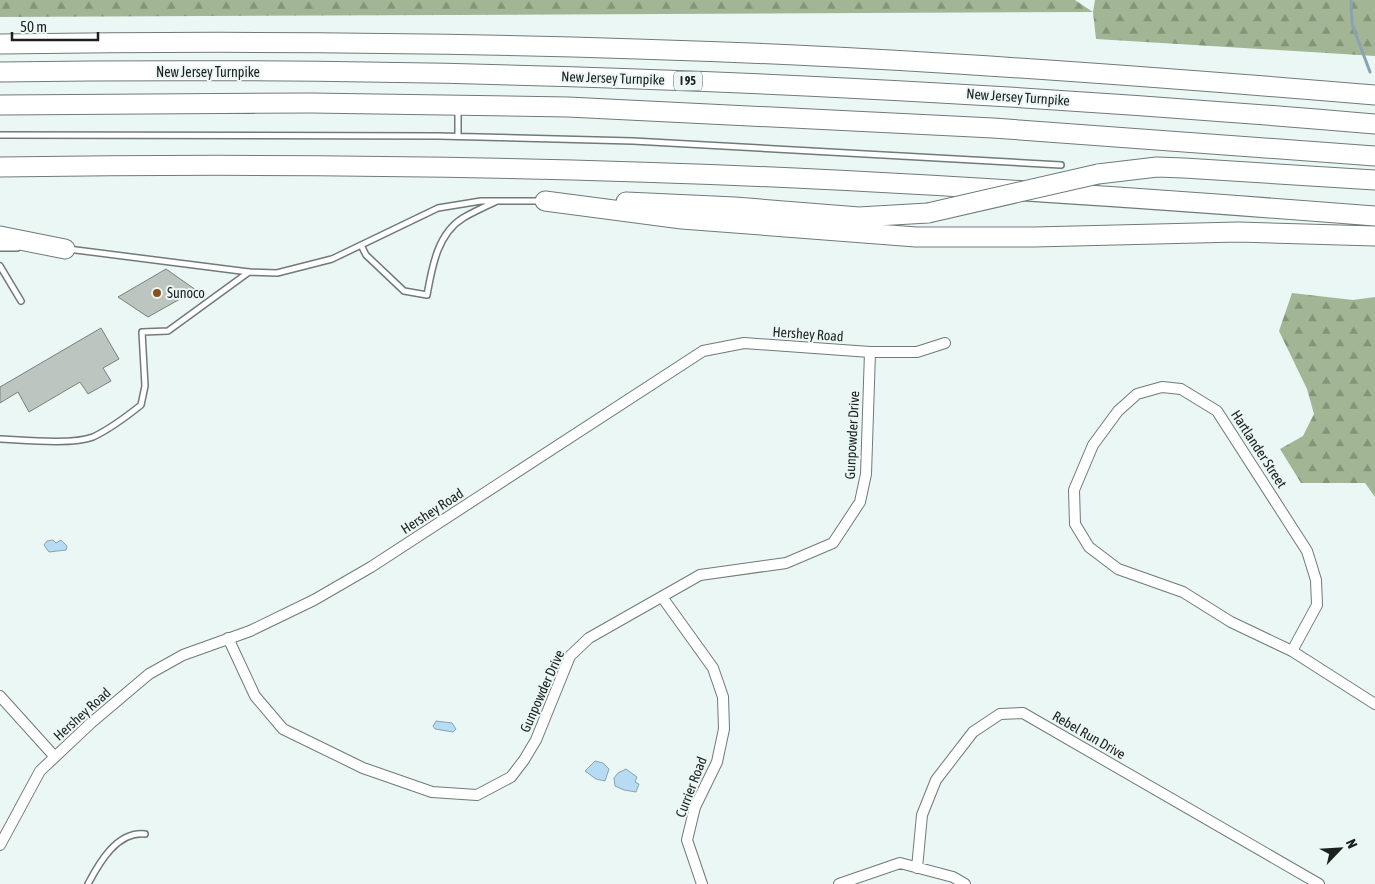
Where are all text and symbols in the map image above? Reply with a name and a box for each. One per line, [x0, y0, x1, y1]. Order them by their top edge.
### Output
scale bar [12, 10, 99, 42]
text: 50 m [20, 18, 47, 35]
street label: New Jersey Turnpike [156, 64, 260, 80]
street label: New Jersey Turnpike [561, 68, 665, 88]
road number: I 95 [674, 72, 702, 90]
street label: New Jersey Turnpike [966, 85, 1070, 109]
place label: Sunoco [167, 285, 205, 301]
marker: Sunoco [151, 287, 163, 299]
street label: Hershey Road [772, 324, 844, 344]
street label: Gunpowder Drive [842, 390, 862, 480]
street label: Hartlander Street [1228, 407, 1290, 491]
street label: Hershey Road [398, 485, 466, 537]
street label: Gunpowder Drive [517, 647, 567, 735]
street label: Hershey Road [50, 684, 114, 744]
street label: Rebel Run Drive [1050, 708, 1128, 762]
street label: Currier Road [672, 754, 710, 820]
north arrow [1315, 824, 1365, 874]
text: N [1343, 836, 1361, 851]

